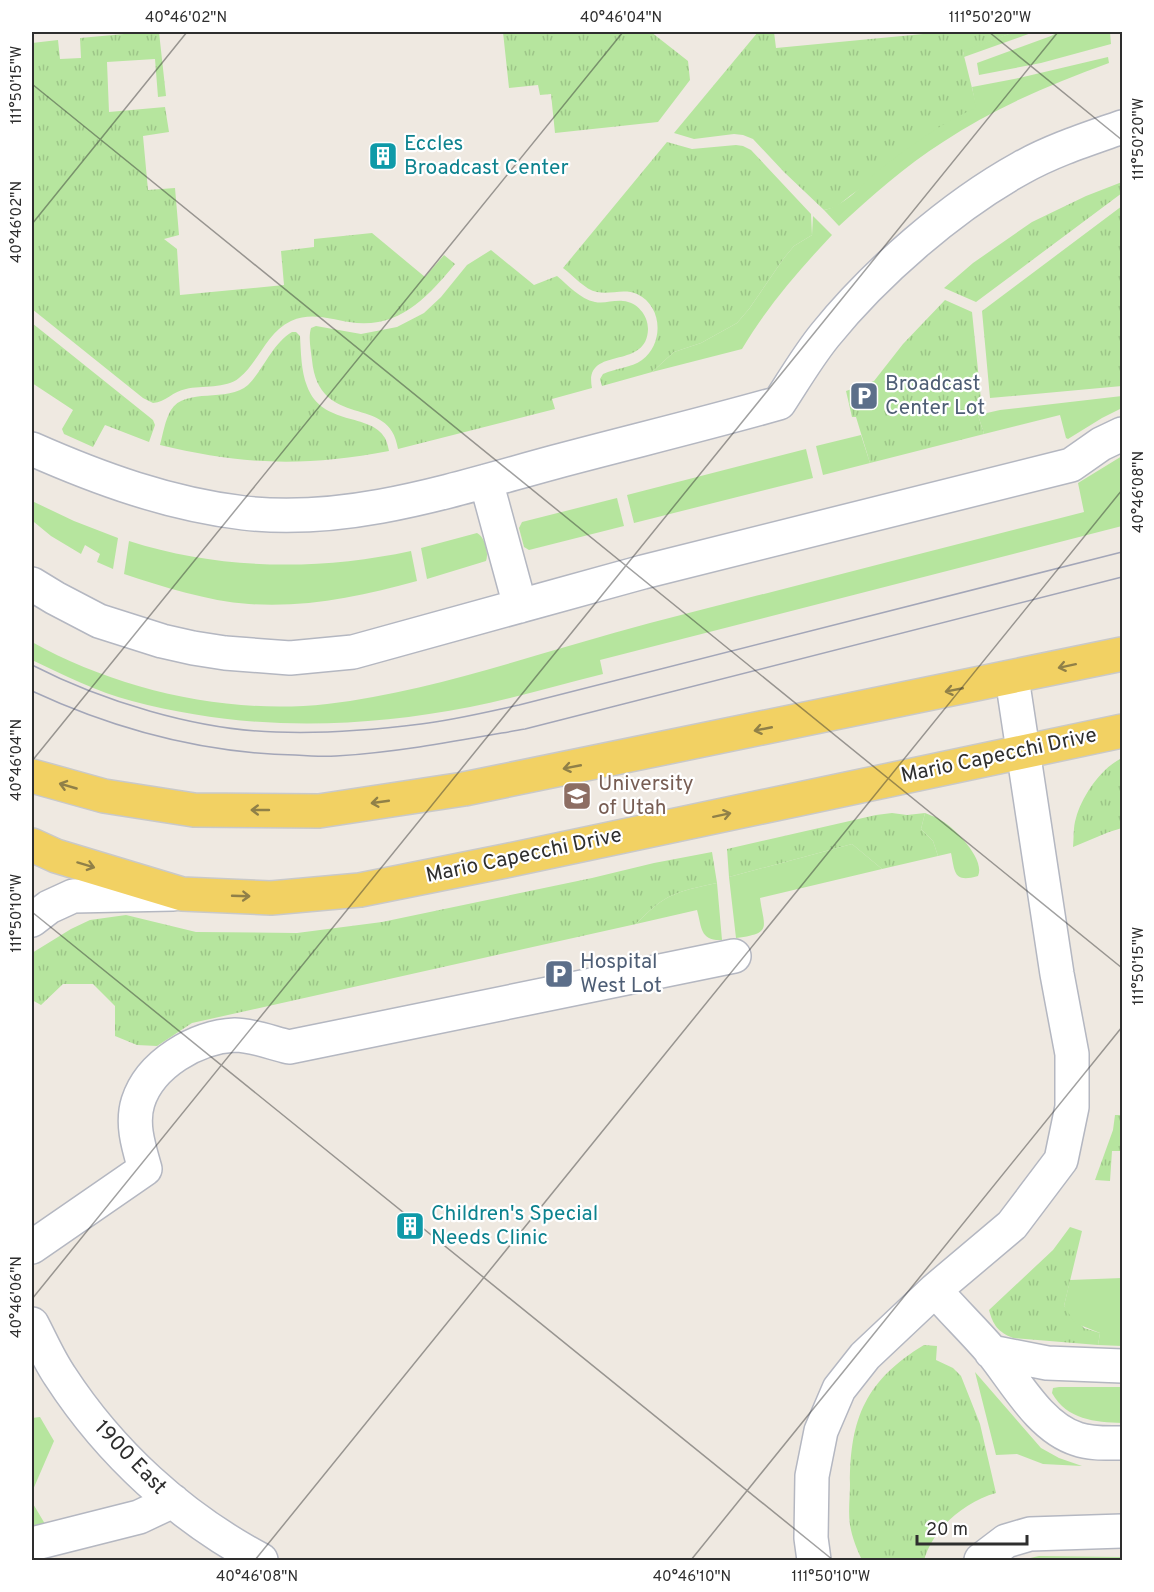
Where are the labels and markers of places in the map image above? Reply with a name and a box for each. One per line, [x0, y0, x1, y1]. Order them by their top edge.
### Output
place label: Eccles Broadcast Center [404, 131, 569, 182]
building icon: Eccles Broadcast Center [367, 140, 399, 172]
place label: Broadcast Center Lot [885, 371, 985, 422]
parking icon: Broadcast Center Lot [848, 380, 880, 412]
place label: University of Utah [598, 771, 694, 822]
school or university icon: University of Utah [561, 780, 593, 812]
place label: Hospital West Lot [580, 949, 662, 1000]
parking icon: Hospital West Lot [543, 958, 575, 990]
place label: Children's Special Needs Clinic [431, 1201, 598, 1252]
building icon: Children's Special Needs Clinic [394, 1210, 426, 1242]

